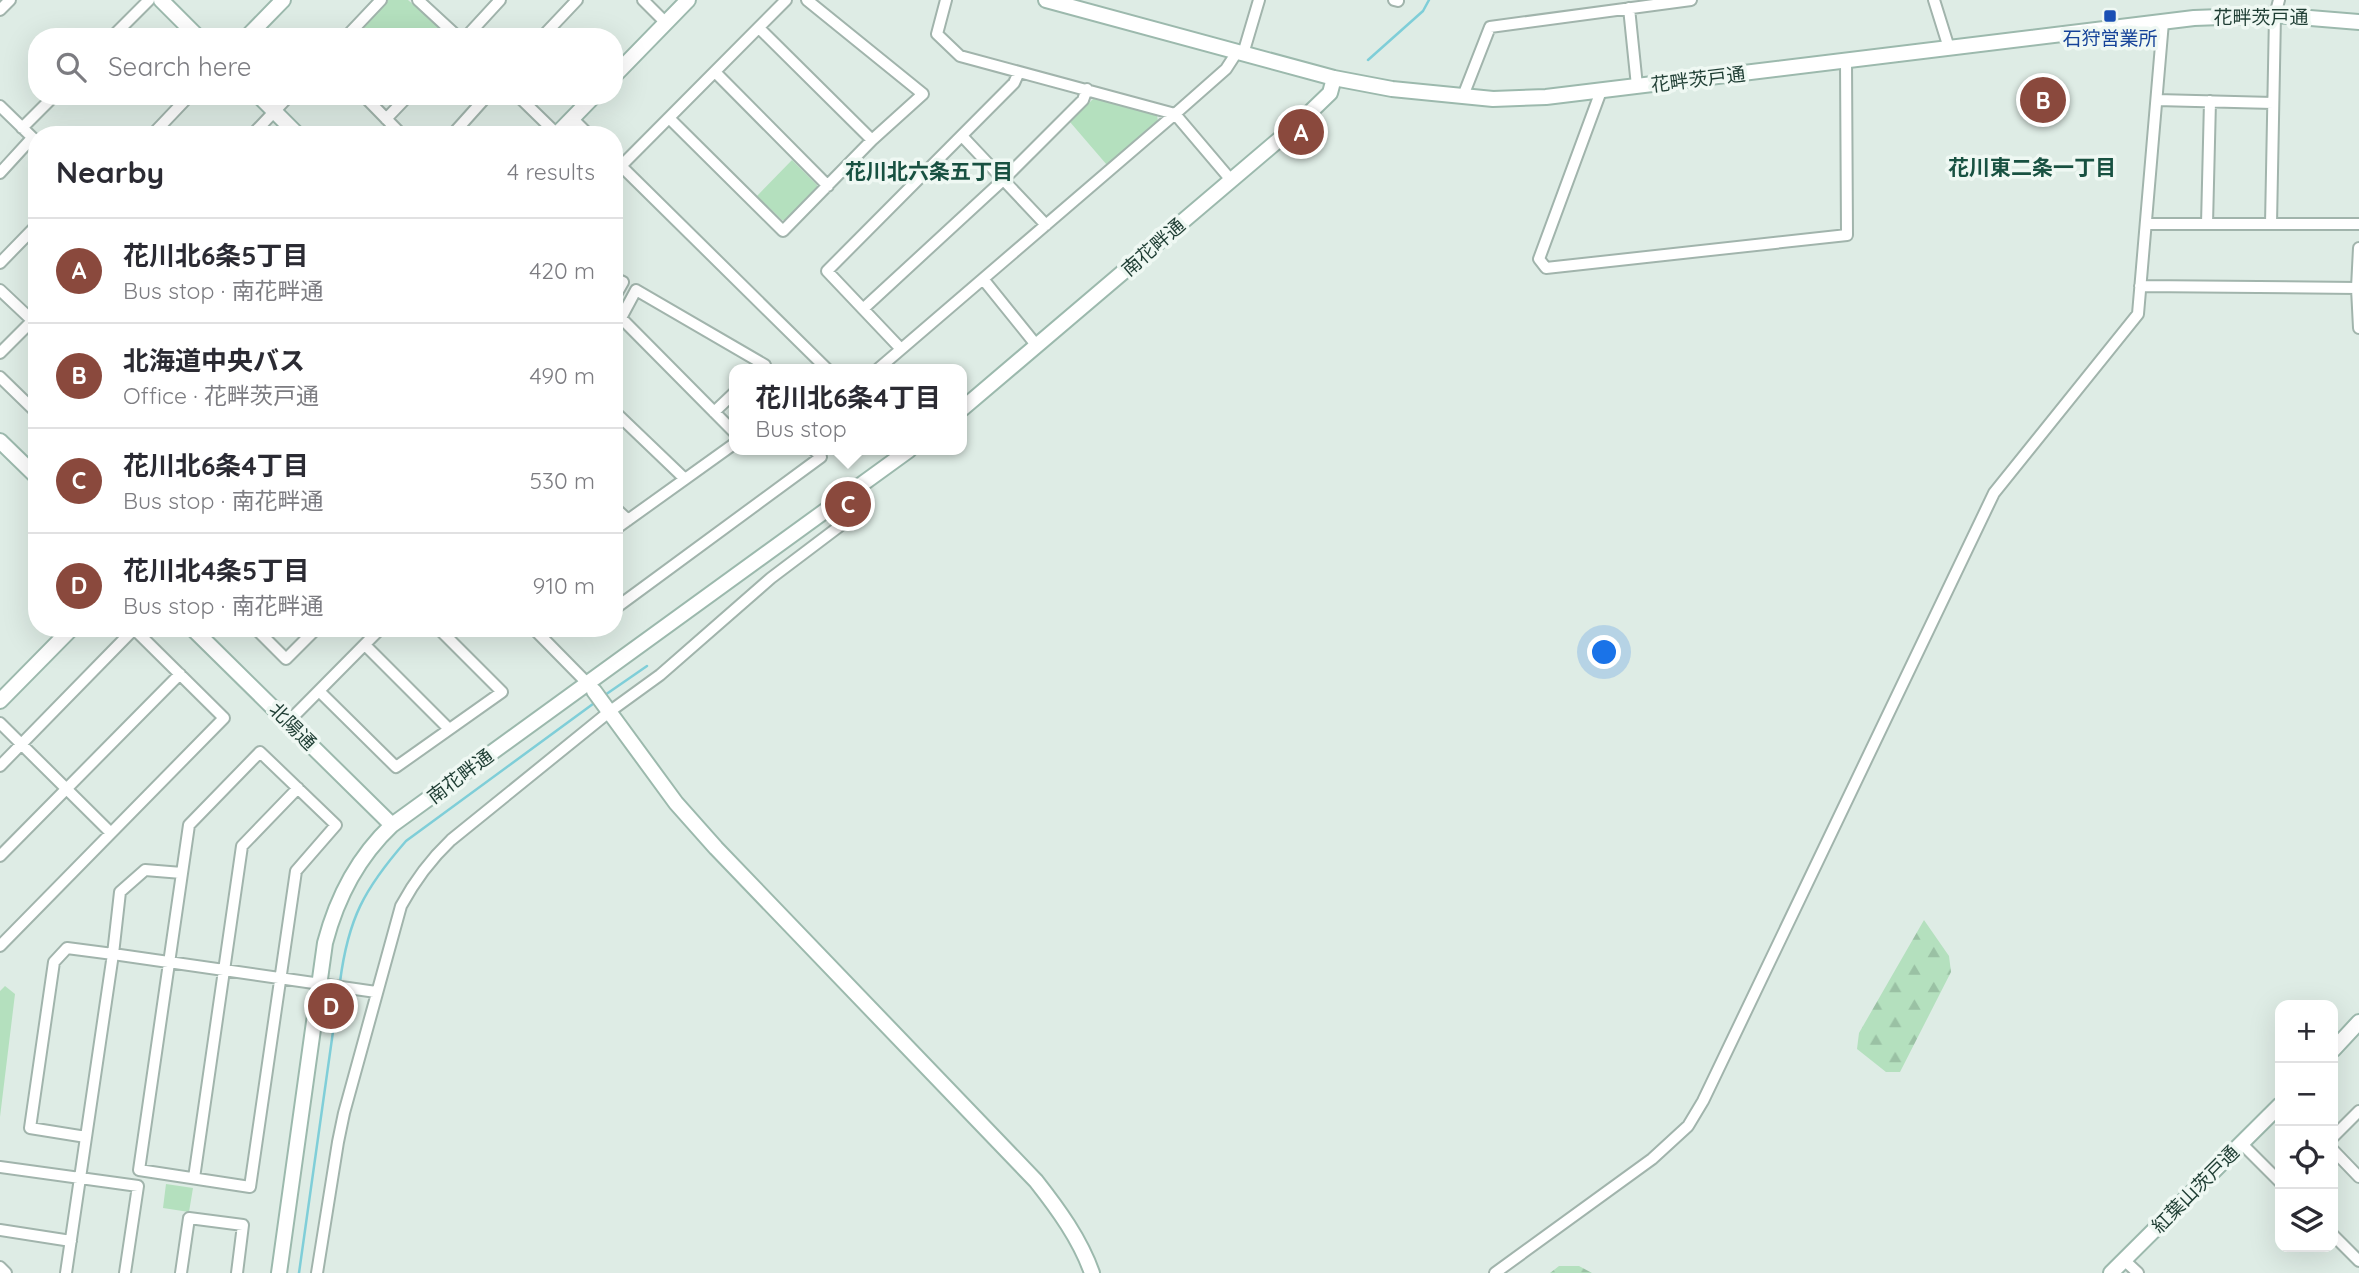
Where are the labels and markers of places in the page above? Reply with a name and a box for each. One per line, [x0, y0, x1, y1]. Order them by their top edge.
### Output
marker: 石狩営業所 [2102, 8, 2118, 24]
place label: 石狩営業所 [2062, 26, 2158, 50]
pin: B [2020, 74, 2066, 126]
pin: A [1278, 106, 1324, 158]
pin: C [825, 478, 871, 530]
pin: D [308, 980, 354, 1032]

